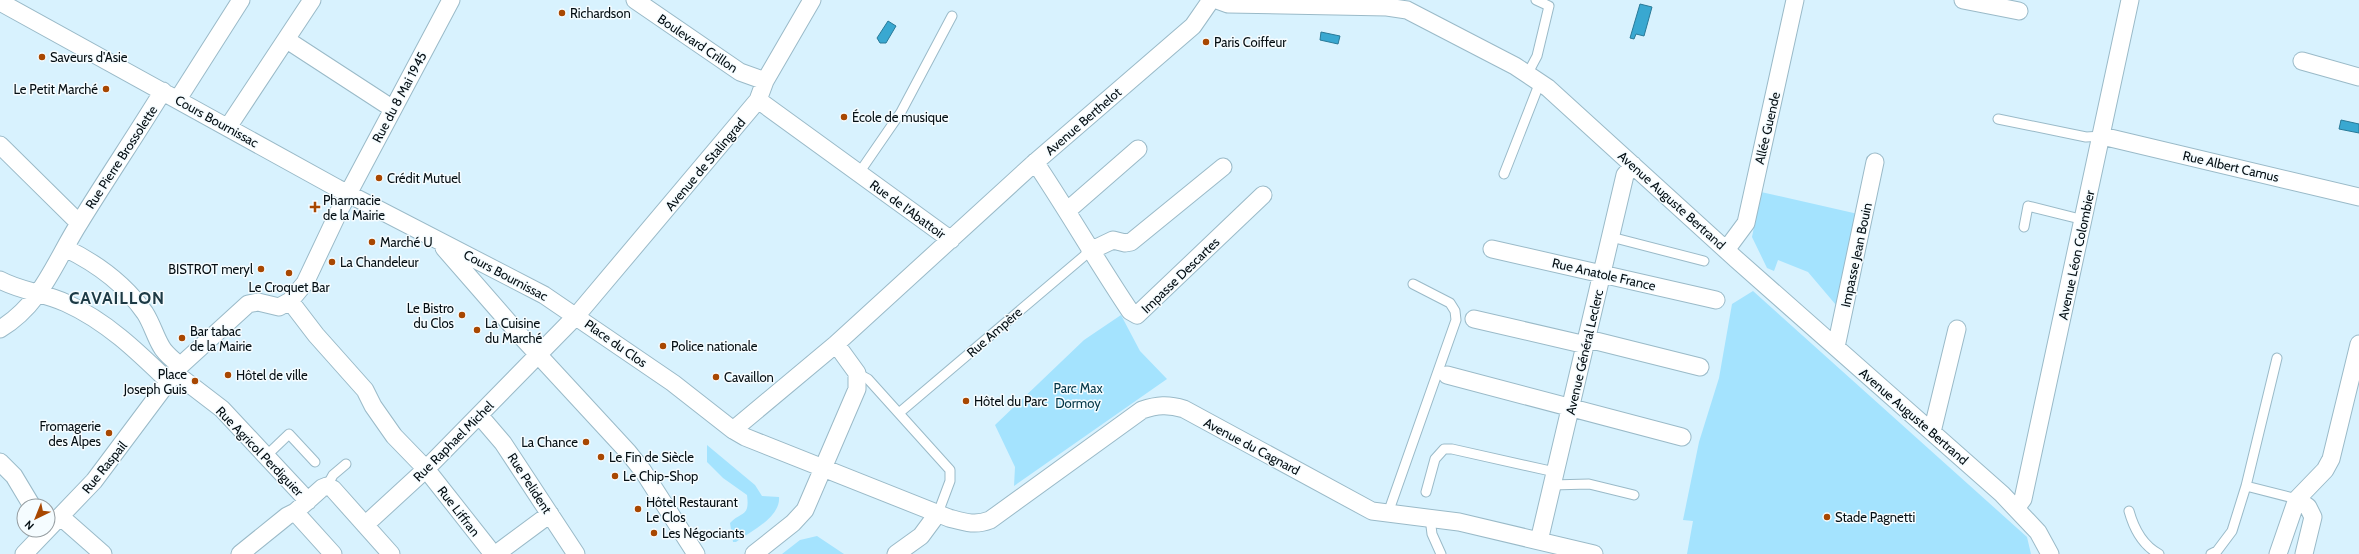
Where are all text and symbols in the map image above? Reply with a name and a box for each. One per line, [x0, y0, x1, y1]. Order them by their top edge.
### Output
place label: Richardson [570, 5, 631, 21]
marker: Richardson [557, 8, 567, 18]
street label: Boulevard Crillon [655, 10, 741, 76]
place label: Paris Coiffeur [1214, 34, 1287, 50]
marker: Paris Coiffeur [1201, 37, 1211, 47]
place label: Saveurs d'Asie [50, 49, 128, 65]
street label: Rue du 8 Mai 1945 [368, 49, 430, 145]
marker: Saveurs d'Asie [37, 52, 47, 62]
place label: Le Petit Marché [13, 81, 98, 97]
street label: Avenue Berthelot [1042, 83, 1125, 158]
marker: Le Petit Marché [101, 84, 111, 94]
street label: Allée Guende [1751, 90, 1783, 166]
street label: Cours Bournissac [172, 91, 262, 151]
street label: Rue Pierre Brossolette [82, 102, 161, 212]
place label: École de musique [852, 108, 949, 125]
marker: École de musique [839, 112, 849, 122]
street label: Avenue de Stalingrad [662, 114, 748, 214]
street label: Rue Albert Camus [2181, 147, 2281, 185]
street label: Avenue Auguste Bertrand [1615, 148, 1729, 252]
place label: Crédit Mutuel [387, 170, 461, 186]
marker: Crédit Mutuel [374, 173, 384, 183]
street label: Rue de l'Abattoir [867, 176, 950, 242]
street label: Avenue Léon Colombier [2054, 188, 2098, 321]
place label: Pharmacie de la Mairie [323, 192, 385, 223]
street label: Impasse Jean Bouin [1837, 201, 1875, 309]
marker: Pharmacie de la Mairie [310, 202, 320, 212]
street label: Impasse Descartes [1138, 233, 1223, 316]
place label: Marché U [380, 234, 433, 250]
marker: Marché U [367, 237, 377, 247]
street label: Cours Bournissac [461, 246, 551, 304]
place label: La Chandeleur [340, 254, 420, 270]
street label: Rue Anatole France [1551, 254, 1658, 294]
marker: La Chandeleur [327, 257, 337, 267]
place label: BISTROT meryl [168, 261, 253, 277]
marker: BISTROT meryl [256, 264, 266, 274]
marker: Le Croquet Bar [284, 268, 294, 278]
place label: Le Croquet Bar [248, 279, 330, 295]
district label: CAVAILLON [69, 288, 165, 308]
street label: Avenue Général Leclerc [1562, 288, 1606, 416]
place label: Le Bistro du Clos [407, 300, 455, 331]
street label: Rue Ampère [963, 303, 1025, 360]
marker: Le Bistro du Clos [457, 310, 467, 320]
place label: La Cuisine du Marché [485, 315, 543, 346]
street label: Place du Clos [582, 316, 651, 371]
place label: Bar tabac de la Mairie [190, 323, 252, 354]
marker: La Cuisine du Marché [472, 325, 482, 335]
marker: Bar tabac de la Mairie [177, 333, 187, 343]
place label: Police nationale [671, 338, 758, 354]
marker: Police nationale [658, 341, 668, 351]
street label: Avenue Auguste Bertrand [1856, 364, 1972, 468]
place label: Place Joseph Guis [123, 366, 188, 397]
place label: Hôtel de ville [236, 367, 308, 383]
place label: Cavaillon [724, 369, 774, 385]
marker: Hôtel de ville [223, 370, 233, 380]
marker: Cavaillon [711, 372, 721, 382]
marker: Place Joseph Guis [190, 376, 200, 386]
park label: Parc Max Dormoy [1053, 380, 1103, 411]
place label: Hôtel du Parc [974, 393, 1047, 409]
marker: Hôtel du Parc [961, 396, 971, 406]
street label: Rue Raphael Michel [409, 397, 497, 485]
street label: Rue Agricol Perdiguier [213, 403, 308, 500]
street label: Avenue du Cagnard [1201, 414, 1303, 478]
place label: Fromagerie des Alpes [39, 418, 102, 449]
marker: Fromagerie des Alpes [104, 428, 114, 438]
place label: La Chance [521, 434, 578, 450]
marker: La Chance [581, 437, 591, 447]
street label: Rue Raspail [78, 438, 130, 496]
place label: Le Fin de Siècle [609, 449, 694, 465]
street label: Rue Pelident [504, 450, 556, 517]
marker: Le Fin de Siècle [596, 452, 606, 462]
place label: Le Chip-Shop [623, 468, 698, 484]
marker: Le Chip-Shop [610, 471, 620, 481]
street label: Rue Liffran [434, 483, 484, 539]
place label: Hôtel Restaurant Le Clos [646, 494, 739, 525]
north arrow [16, 498, 56, 538]
marker: Hôtel Restaurant Le Clos [633, 504, 643, 514]
place label: Stade Pagnetti [1835, 509, 1915, 525]
marker: Stade Pagnetti [1822, 512, 1832, 522]
text: N [22, 518, 37, 533]
place label: Les Négociants [662, 525, 745, 541]
marker: Les Négociants [649, 528, 659, 538]

